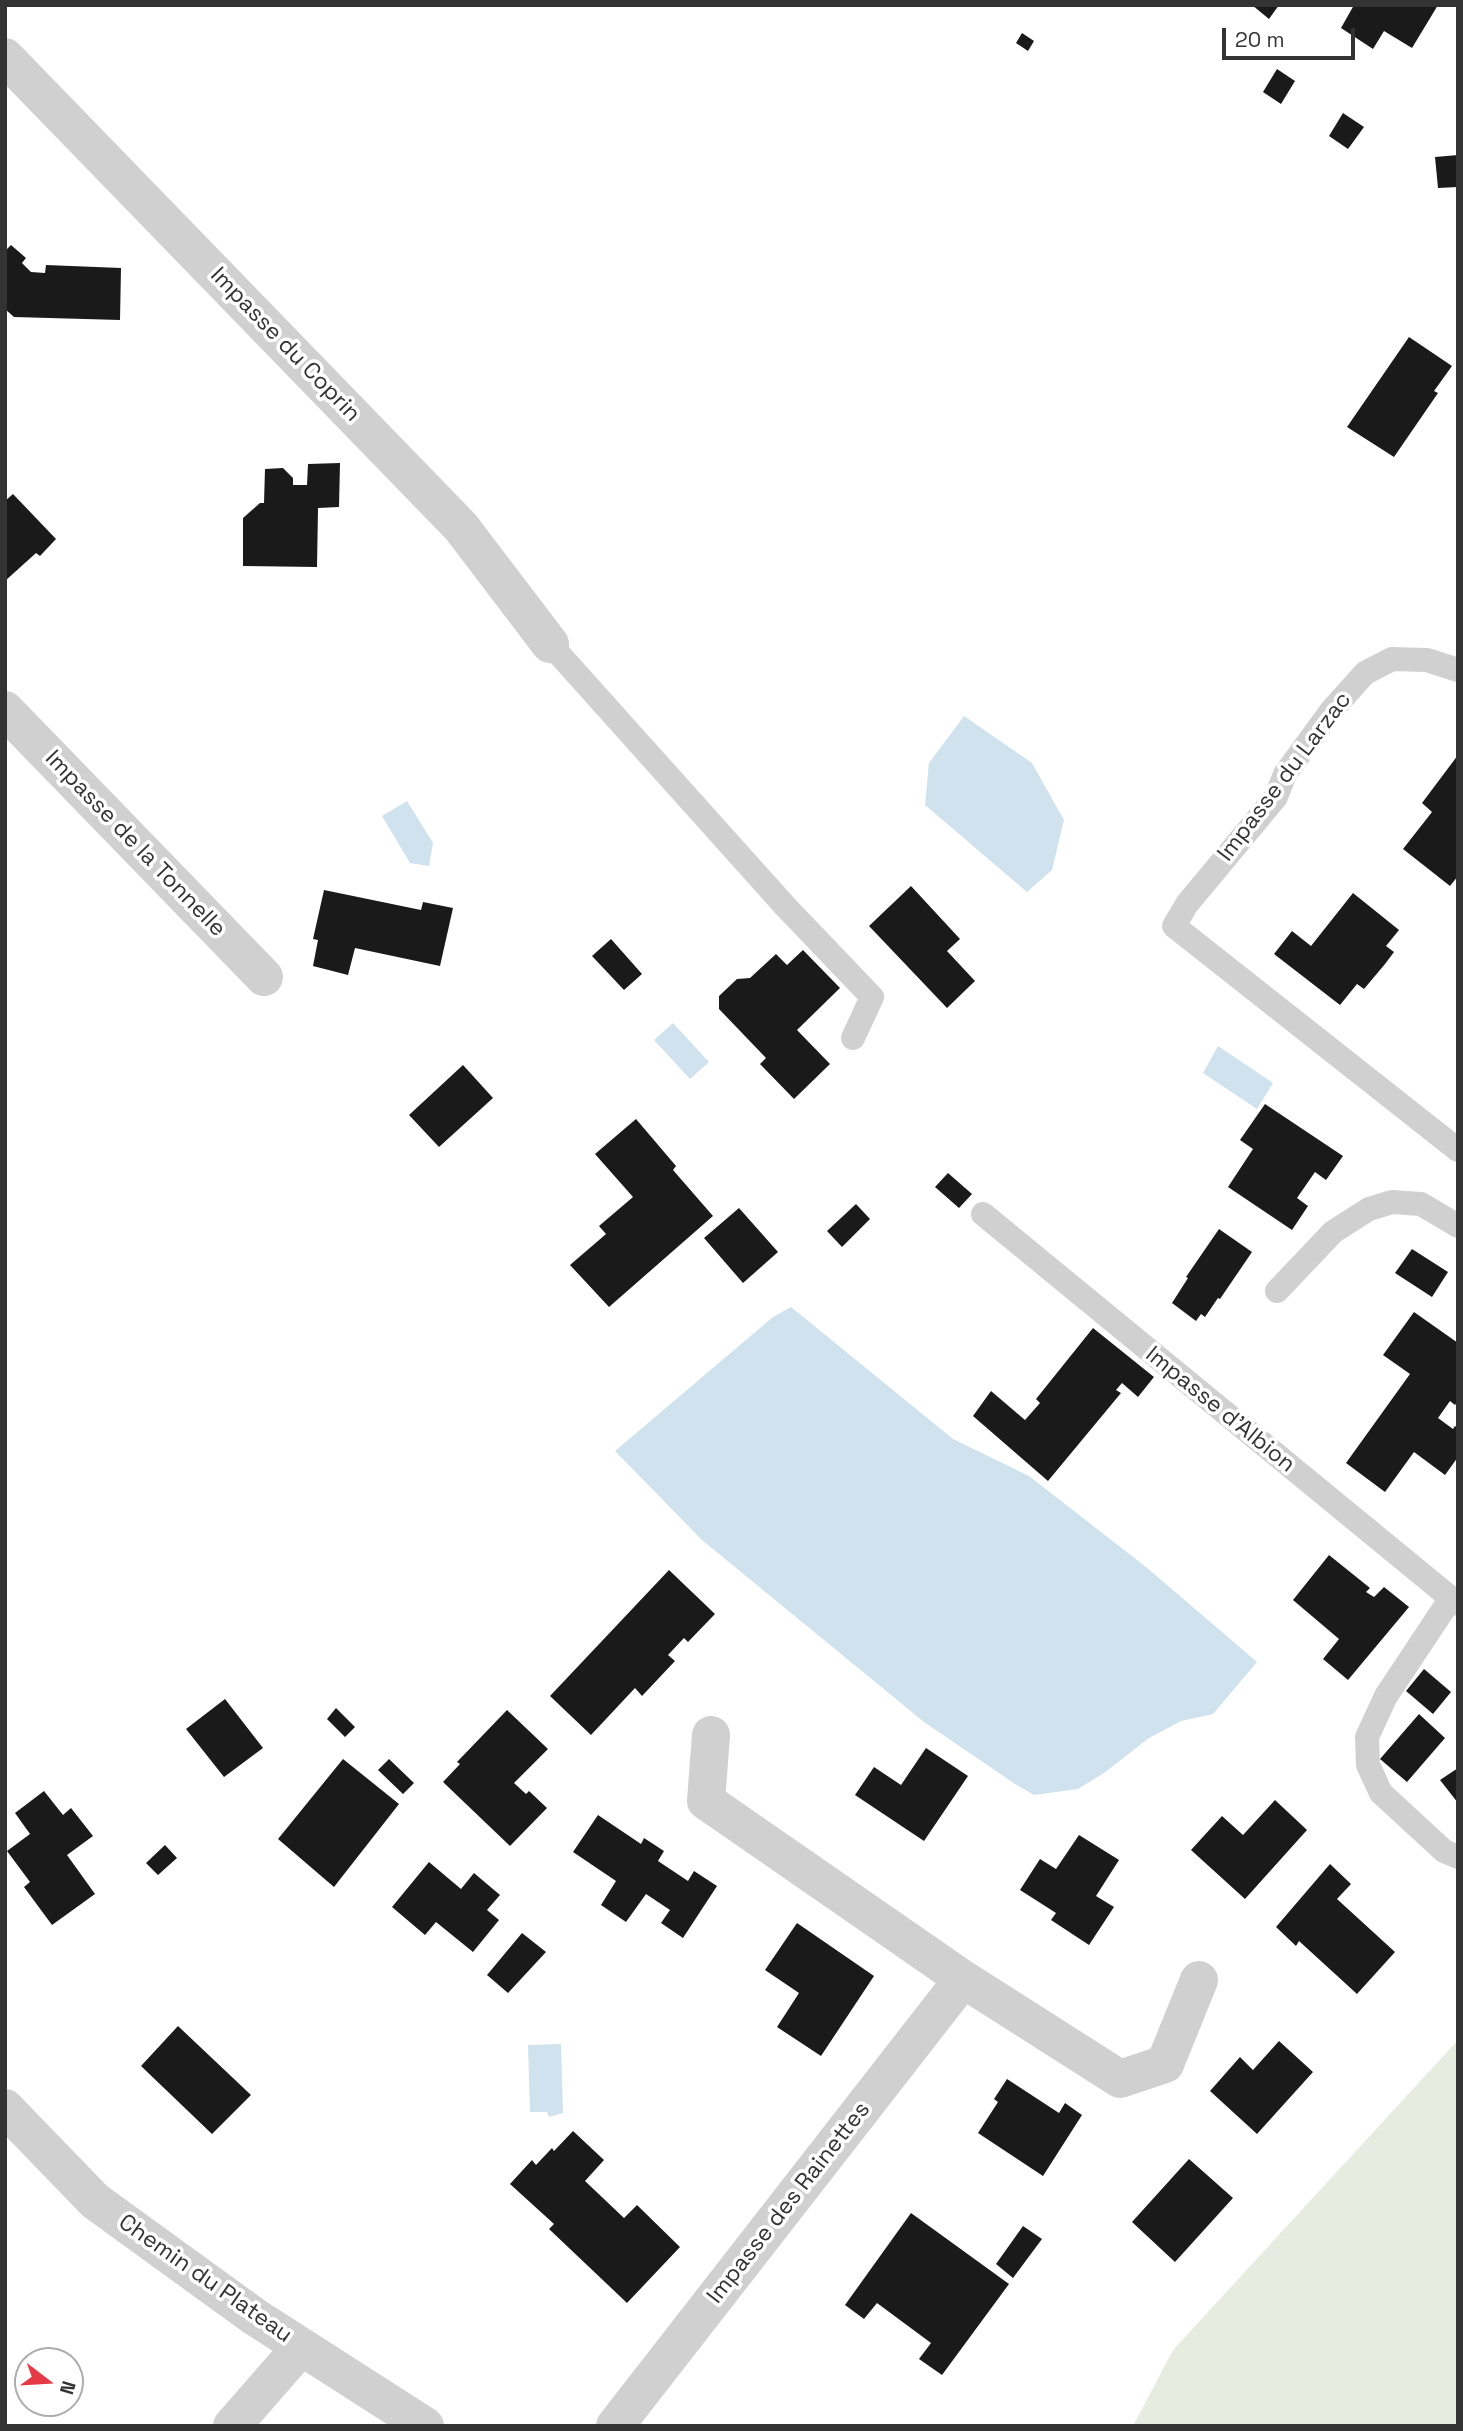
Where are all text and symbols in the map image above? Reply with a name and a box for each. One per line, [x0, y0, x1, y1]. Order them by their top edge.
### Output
scale bar [1225, 14, 1358, 58]
text: 20 m [1235, 26, 1285, 53]
street label: Impasse du Coprin [204, 262, 366, 428]
street label: Impasse du Larzac [1212, 687, 1358, 867]
street label: Impasse de la Tonnelle [39, 745, 231, 943]
street label: Impasse d'Albion [1140, 1341, 1300, 1479]
street label: Impasse des Rainettes [702, 2097, 876, 2309]
street label: Chemin du Plateau [113, 2209, 297, 2349]
north arrow [14, 2347, 84, 2417]
text: N [54, 2378, 81, 2397]

